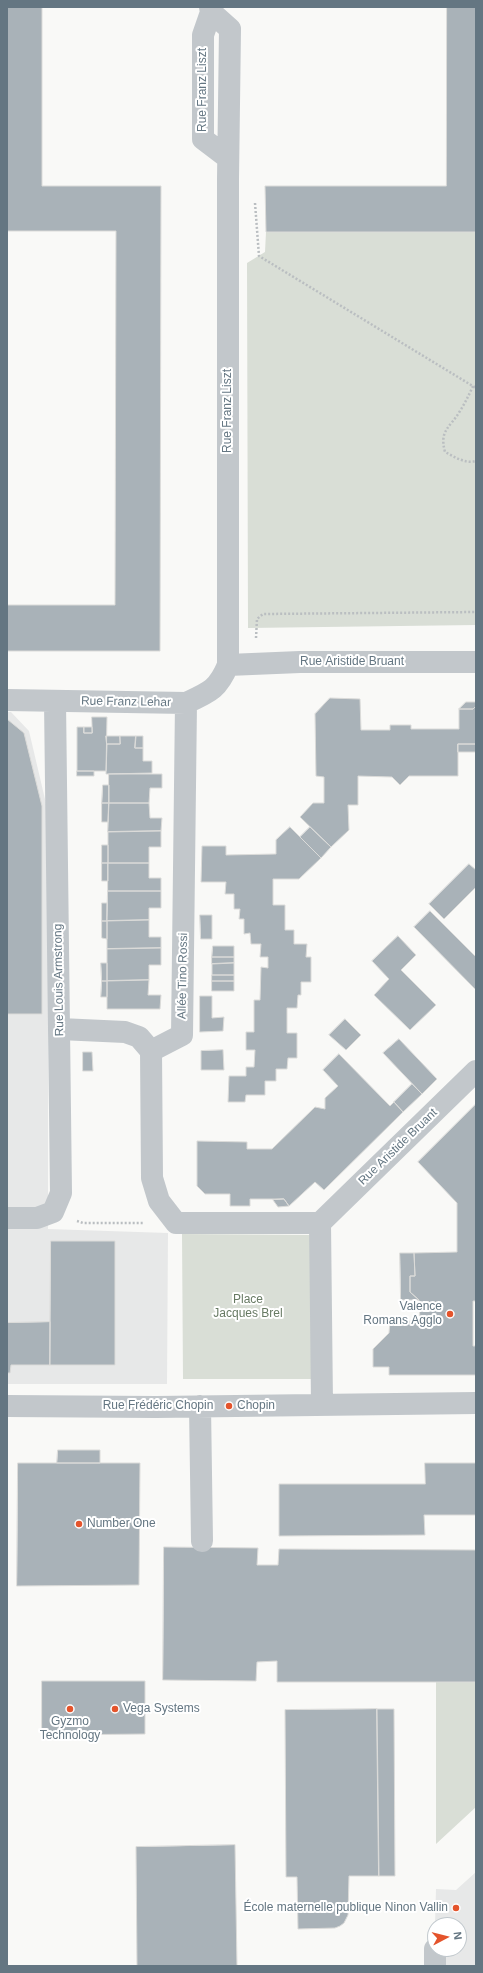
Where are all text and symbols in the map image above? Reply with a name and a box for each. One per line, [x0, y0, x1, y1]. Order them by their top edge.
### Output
street label: Rue Franz Liszt [196, 48, 210, 132]
street label: Rue Franz Liszt [221, 369, 235, 453]
street label: Rue Aristide Bruant [300, 655, 404, 669]
street label: Rue Franz Lehar [81, 694, 171, 710]
street label: Rue Louis Armstrong [51, 924, 67, 1036]
street label: Allée Tino Rossi [175, 933, 191, 1019]
street label: Rue Aristide Bruant [356, 1106, 440, 1188]
park label: Place Jacques Brel [213, 1293, 283, 1321]
place label: Valence Romans Agglo [363, 1300, 442, 1328]
marker: Valence Romans Agglo [445, 1309, 455, 1319]
street label: Rue Frédéric Chopin [103, 1399, 213, 1413]
place label: Chopin [237, 1399, 275, 1413]
marker: Chopin [224, 1401, 234, 1411]
place label: Number One [87, 1517, 156, 1531]
marker: Number One [74, 1519, 84, 1529]
place label: Vega Systems [123, 1702, 200, 1716]
marker: Gyzmo Technology [65, 1704, 75, 1714]
marker: Vega Systems [110, 1704, 120, 1714]
place label: Gyzmo Technology [40, 1715, 100, 1743]
place label: École maternelle publique Ninon Vallin [243, 1901, 448, 1915]
marker: École maternelle publique Ninon Vallin [451, 1903, 461, 1913]
north arrow [427, 1917, 467, 1957]
text: N [451, 1931, 464, 1940]

